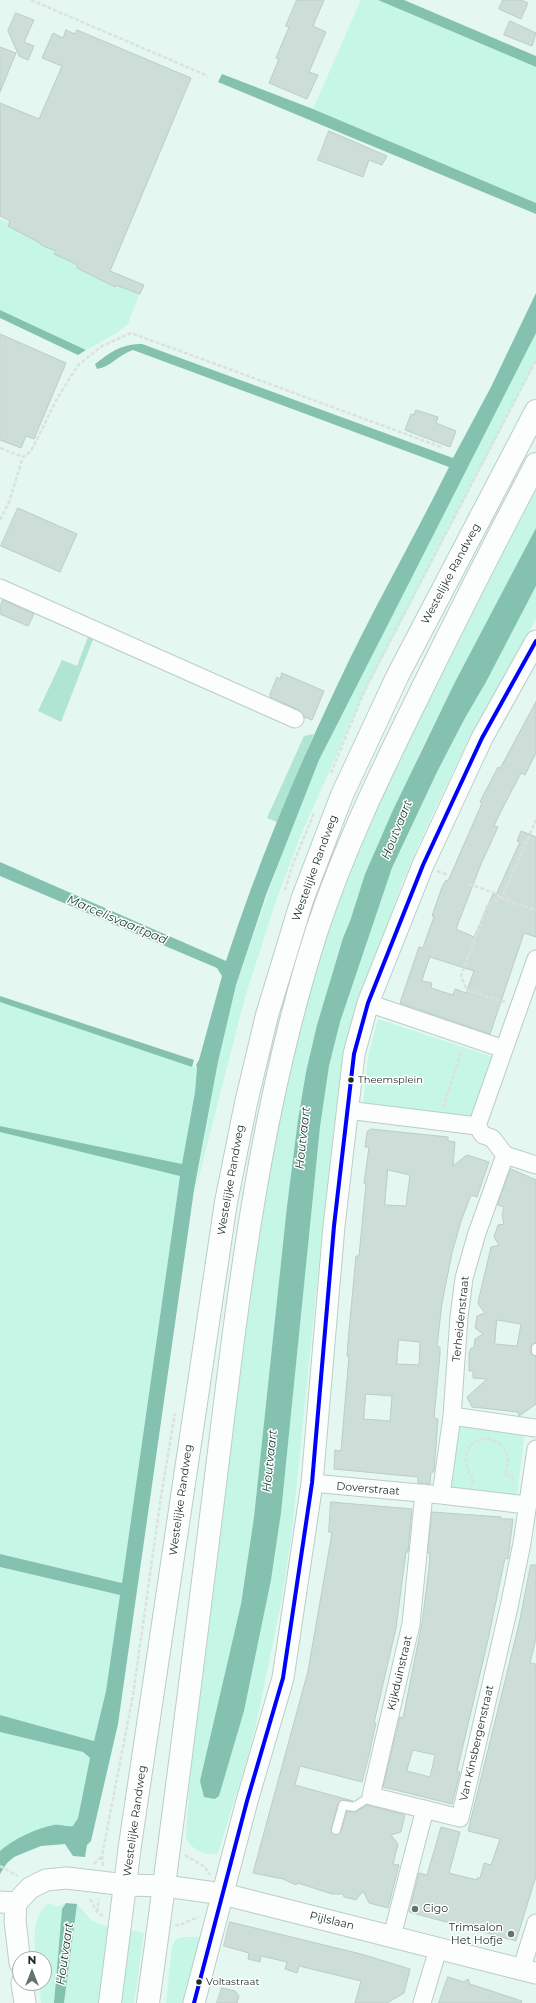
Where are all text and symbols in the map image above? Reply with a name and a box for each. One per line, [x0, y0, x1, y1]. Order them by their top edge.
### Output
street label: Westelijke Randweg [419, 521, 483, 627]
water label: Houtvaart [379, 798, 415, 862]
street label: Westelijke Randweg [290, 813, 340, 923]
water label: Marcelisvaartpad [65, 892, 169, 948]
place label: Theemsplein [358, 1074, 423, 1086]
marker: Theemsplein [346, 1075, 356, 1085]
water label: Houtvaart [293, 1106, 313, 1170]
street label: Westelijke Randweg [215, 1124, 247, 1236]
street label: Terheidenstraat [450, 1275, 472, 1363]
water label: Houtvaart [260, 1429, 280, 1493]
street label: Westelijke Randweg [167, 1443, 195, 1557]
street label: Doverstraat [336, 1480, 400, 1498]
street label: Kijkduinstraat [385, 1634, 415, 1712]
street label: Van Kinsbergenstraat [457, 1684, 497, 1802]
street label: Westelijke Randweg [121, 1764, 149, 1878]
place label: Cigo [423, 1902, 448, 1916]
marker: Cigo [410, 1904, 420, 1914]
street label: Pijlslaan [308, 1909, 356, 1933]
place label: Trimsalon Het Hofje [449, 1921, 503, 1947]
water label: Houtvaart [54, 1922, 76, 1986]
marker: Trimsalon Het Hofje [506, 1929, 516, 1939]
north arrow [12, 1951, 52, 1991]
text: N [28, 1953, 36, 1967]
place label: Voltastraat [206, 1976, 259, 1988]
marker: Voltastraat [194, 1977, 204, 1987]

